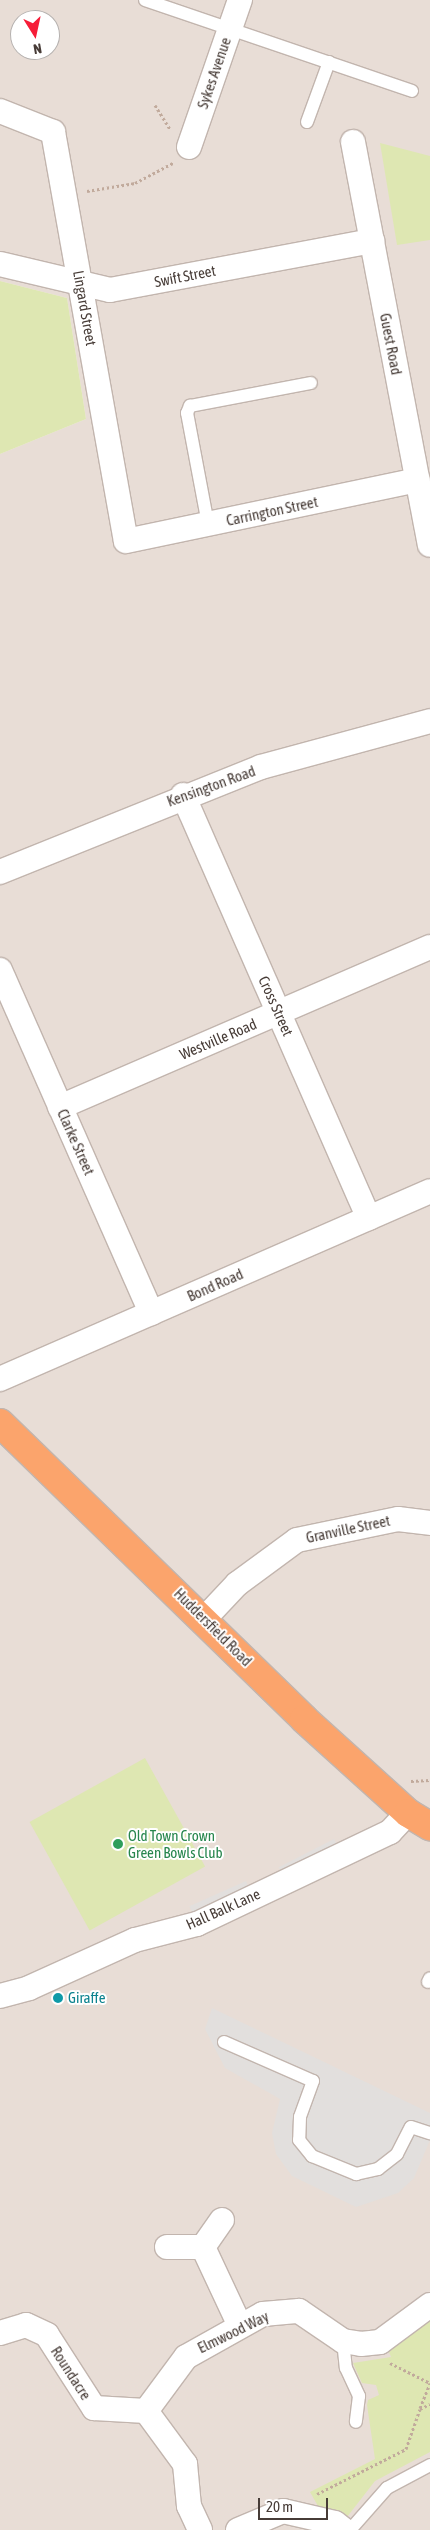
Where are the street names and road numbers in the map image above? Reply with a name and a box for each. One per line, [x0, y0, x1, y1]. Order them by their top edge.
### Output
street label: Sykes Avenue [193, 35, 235, 111]
street label: Swift Street [153, 261, 217, 291]
street label: Lingard Street [70, 269, 100, 347]
street label: Guest Road [376, 312, 406, 376]
street label: Carrington Street [225, 493, 319, 529]
street label: Kensington Road [164, 762, 258, 810]
street label: Cross Street [255, 973, 297, 1039]
street label: Westville Road [177, 1015, 259, 1063]
street label: Clarke Street [54, 1106, 98, 1178]
street label: Bond Road [184, 1265, 246, 1305]
street label: Granville Street [304, 1511, 392, 1547]
street label: Huddersfield Road [170, 1584, 256, 1670]
street label: Hall Balk Lane [183, 1885, 263, 1933]
street label: Elmwood Way [195, 2307, 271, 2357]
street label: Roundacre [47, 2343, 95, 2403]

